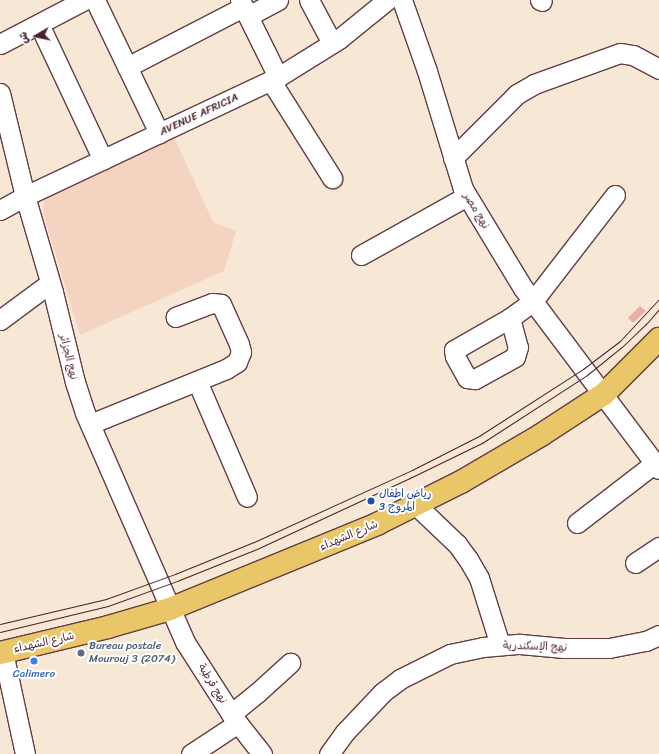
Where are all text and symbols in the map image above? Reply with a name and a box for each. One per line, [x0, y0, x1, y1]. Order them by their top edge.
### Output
north arrow [16, 16, 56, 56]
text: ش [13, 30, 34, 45]
street label: AVENUE AFRICIA [158, 91, 240, 139]
street label: نهج مصر [460, 191, 492, 231]
street label: نهج الجزائر [56, 333, 80, 381]
place label: رياض اطفال المروج 3 [379, 488, 432, 514]
marker: رياض اطفال المروج 3 [366, 496, 376, 506]
street label: شارع الشهداء [318, 518, 380, 554]
street label: شارع الشهداء [12, 630, 76, 656]
street label: نهج الإسكندرية [503, 639, 567, 655]
place label: Bureau postale Mourouj 3 (2074) [89, 640, 175, 666]
marker: Bureau postale Mourouj 3 (2074) [76, 648, 86, 658]
marker: Calimero [29, 656, 39, 666]
street label: نهج قرطبة [195, 662, 229, 706]
place label: Calimero [13, 667, 55, 681]

